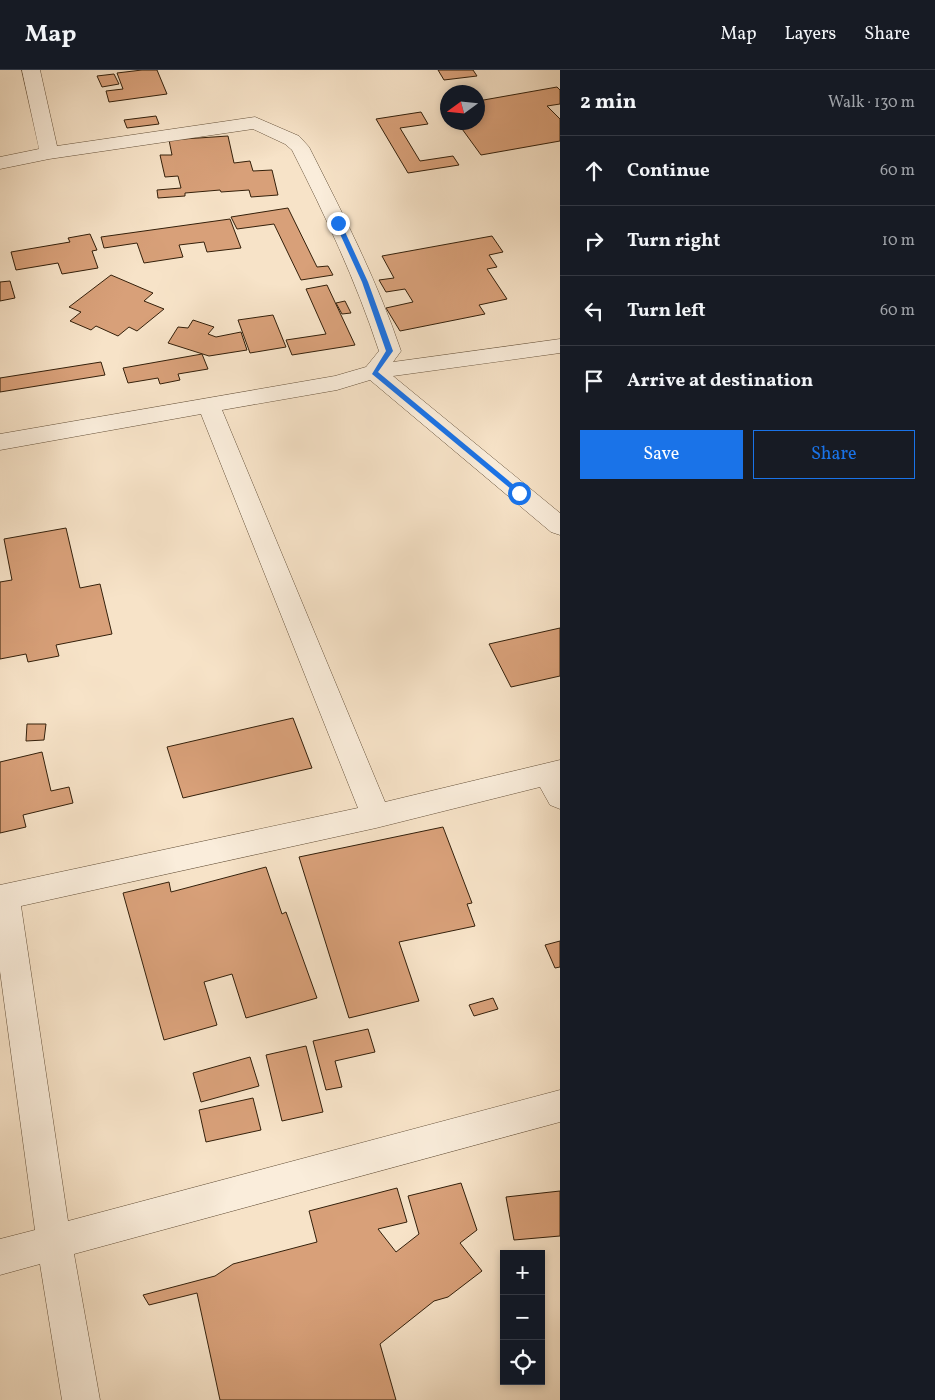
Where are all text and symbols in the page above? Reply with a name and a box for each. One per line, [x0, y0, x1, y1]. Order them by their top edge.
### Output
text: Map [25, 18, 76, 52]
text: Map [720, 22, 756, 47]
text: Layers [784, 22, 836, 47]
text: Share [864, 22, 910, 47]
north arrow [440, 85, 485, 130]
text: 2 min [580, 88, 637, 117]
text: Walk · 130 m [828, 92, 915, 114]
icon: ahead [580, 157, 608, 185]
text: Continue [627, 158, 710, 184]
text: 60 m [880, 160, 915, 182]
route end [327, 212, 350, 235]
icon: right [580, 227, 608, 255]
text: Turn right [627, 228, 720, 254]
text: 10 m [882, 230, 915, 252]
icon: left [580, 297, 608, 325]
text: Turn left [627, 298, 706, 324]
text: 60 m [880, 300, 915, 322]
icon: arrive [580, 367, 608, 395]
text: Arrive at destination [627, 368, 813, 394]
button: Save [580, 430, 743, 479]
button: Share [753, 430, 915, 479]
route start [508, 482, 531, 505]
map controls [500, 1250, 545, 1385]
button: + [500, 1250, 545, 1295]
button: − [500, 1295, 545, 1340]
button: locate [500, 1340, 545, 1385]

